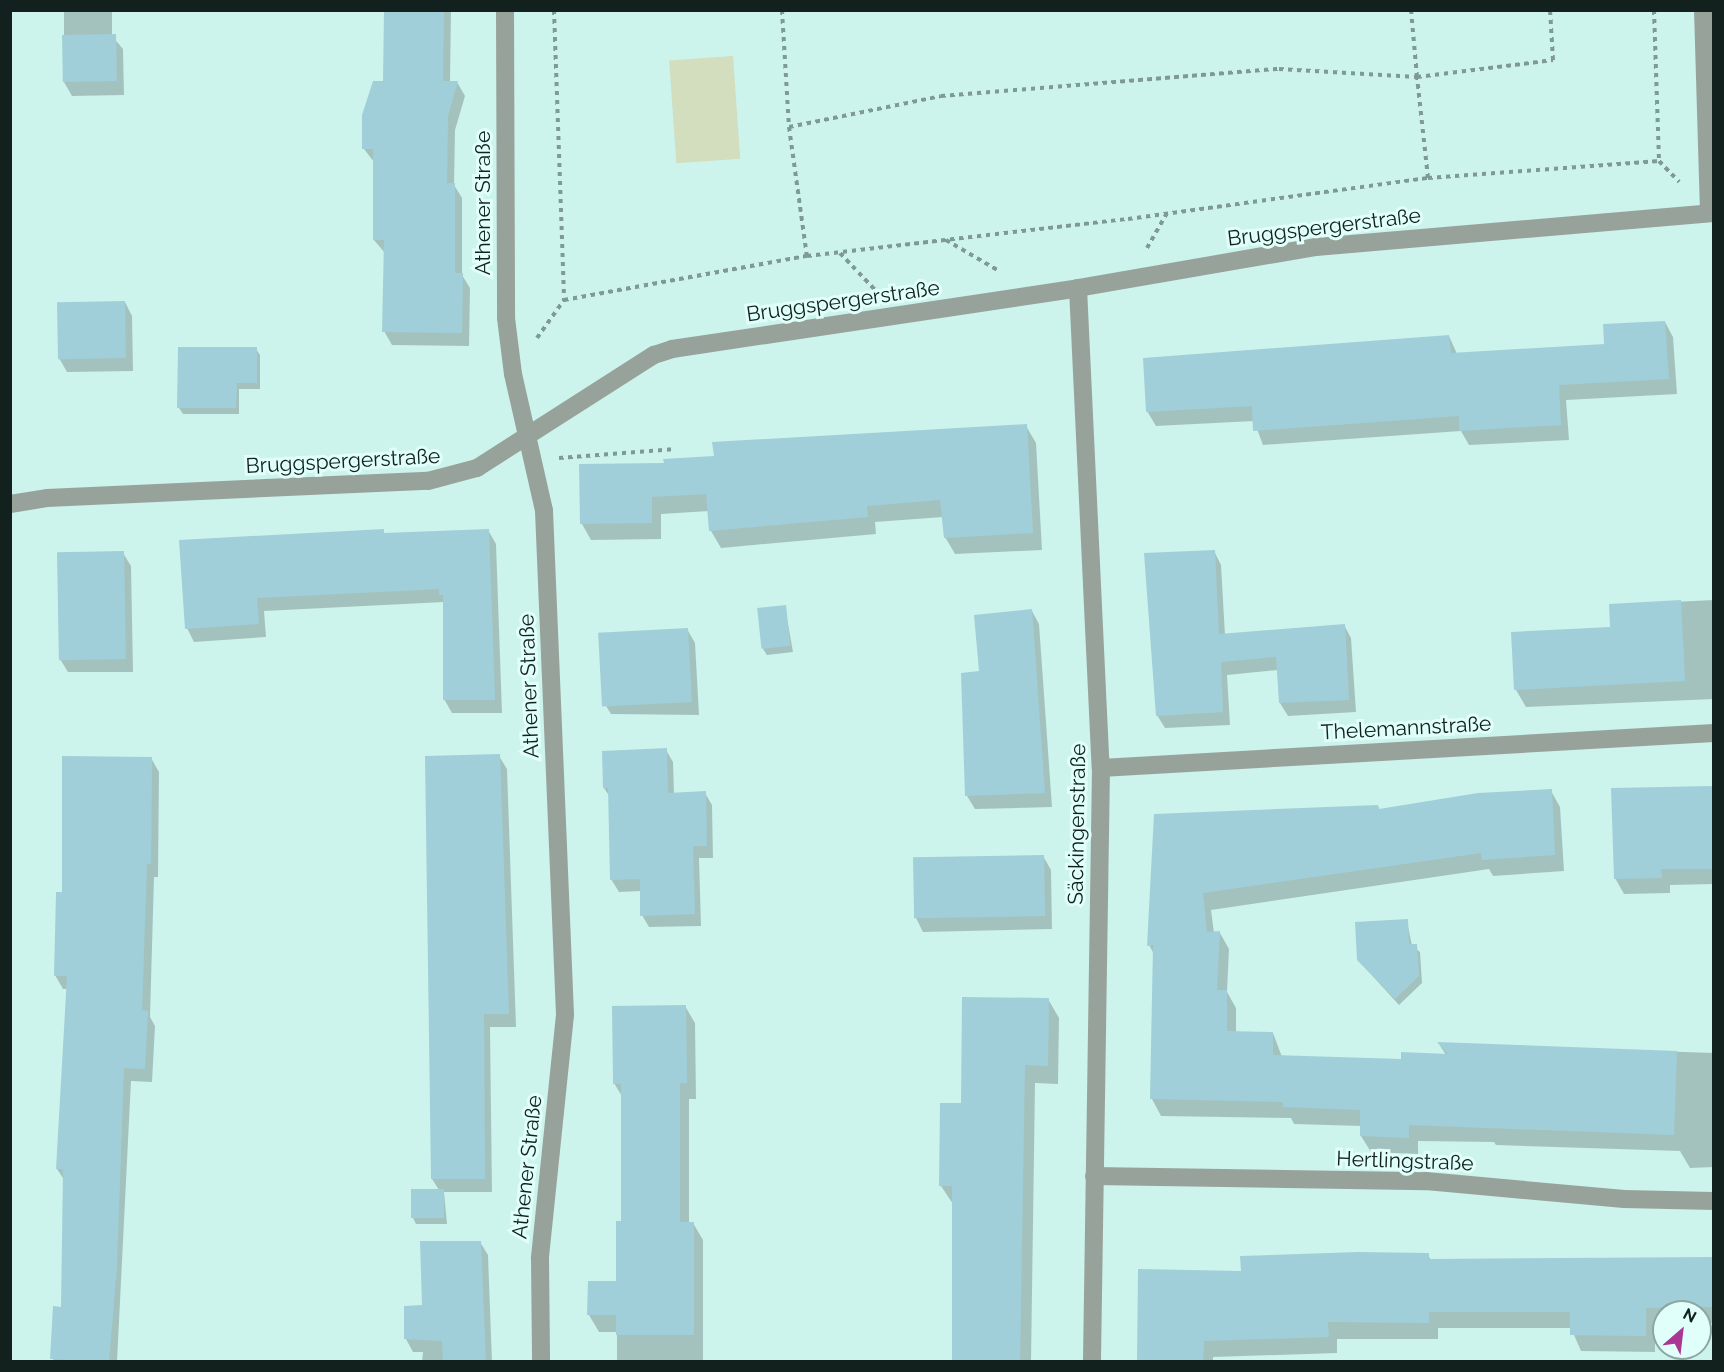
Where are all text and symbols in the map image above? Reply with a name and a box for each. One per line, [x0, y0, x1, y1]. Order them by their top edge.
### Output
street label: Athener Straße [470, 131, 496, 275]
street label: Bruggspergerstraße [1226, 203, 1422, 251]
street label: Bruggspergerstraße [745, 275, 941, 327]
street label: Bruggspergerstraße [245, 443, 441, 479]
street label: Athener Straße [514, 613, 544, 759]
street label: Thelemannstraße [1320, 711, 1492, 745]
street label: Säckingenstraße [1063, 743, 1091, 905]
street label: Athener Straße [507, 1094, 547, 1240]
street label: Hertlingstraße [1336, 1146, 1474, 1176]
north arrow [1652, 1300, 1712, 1360]
text: N [1680, 1304, 1700, 1327]

